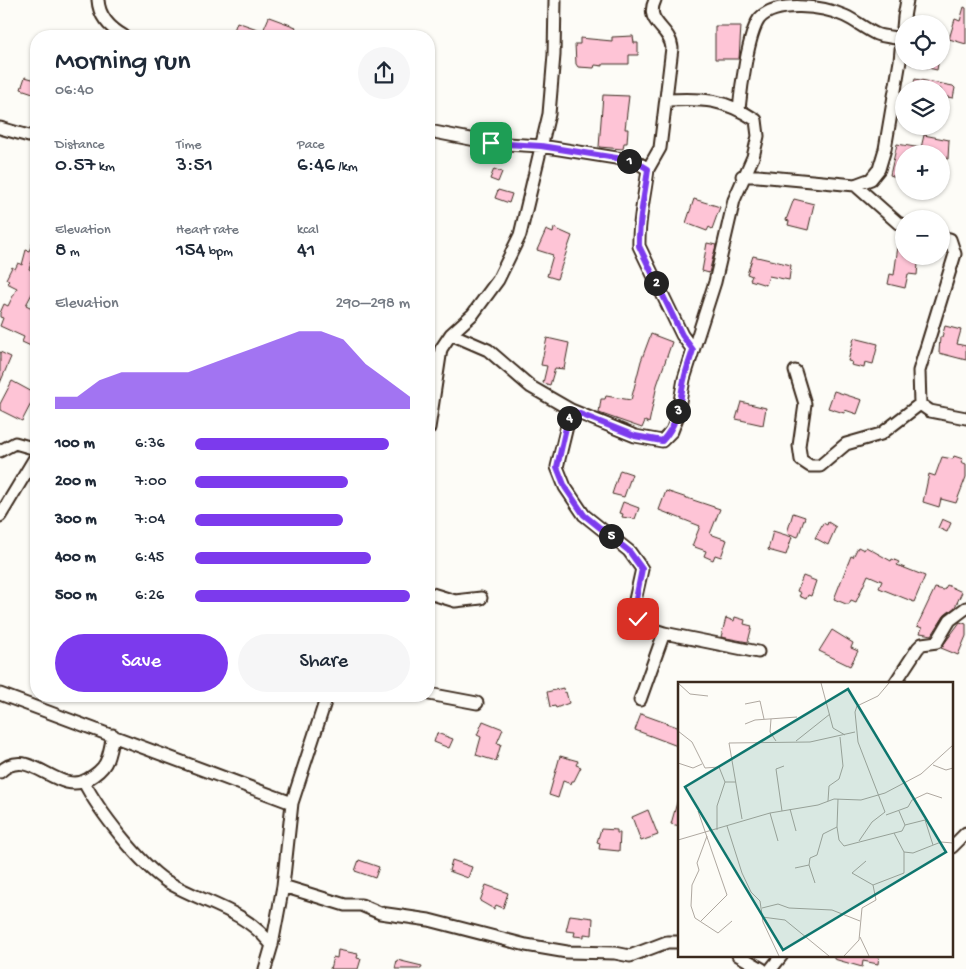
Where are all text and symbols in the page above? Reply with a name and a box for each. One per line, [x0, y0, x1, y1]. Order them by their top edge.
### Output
map controls [895, 15, 950, 265]
button: locate [895, 15, 950, 70]
text: Morning run [55, 46, 190, 79]
button: share [358, 47, 410, 99]
button: layers [895, 80, 950, 135]
text: 06:40 [55, 82, 94, 101]
pin [470, 122, 512, 164]
icon: arrive [477, 129, 505, 157]
text: Distance [55, 137, 104, 154]
text: Time [176, 137, 202, 154]
text: Pace [297, 137, 324, 154]
button: + [895, 145, 950, 200]
pin: 1 [616, 148, 642, 174]
text: 1 [627, 153, 632, 170]
text: 0.57 [55, 154, 95, 179]
text: 3:51 [176, 154, 213, 179]
text: 6:46 [297, 154, 335, 179]
text: km [95, 159, 115, 176]
text: /km [335, 159, 358, 176]
button: − [895, 210, 950, 265]
text: Elevation [55, 222, 111, 239]
text: Heart rate [176, 222, 239, 239]
text: kcal [297, 222, 319, 239]
text: 8 [55, 239, 67, 264]
text: 154 [176, 239, 205, 264]
text: 41 [297, 239, 315, 264]
text: m [67, 244, 80, 261]
text: bpm [205, 244, 233, 261]
pin: 2 [644, 270, 668, 296]
text: 2 [653, 275, 660, 292]
text: Elevation [55, 295, 119, 314]
text: 290–298 m [335, 295, 410, 314]
pin: 3 [666, 398, 690, 424]
text: 3 [675, 403, 682, 420]
pin: 4 [556, 406, 582, 430]
text: 4 [566, 410, 573, 427]
text: 100 m [55, 435, 95, 454]
text: 6:36 [135, 435, 165, 454]
text: 200 m [55, 473, 96, 492]
text: 7:00 [135, 473, 167, 492]
text: 300 m [55, 511, 97, 530]
text: 7:04 [135, 511, 165, 530]
pin: 5 [598, 524, 624, 548]
text: 5 [608, 528, 615, 545]
text: 400 m [55, 549, 96, 568]
text: 6:45 [135, 549, 164, 568]
text: 500 m [55, 587, 97, 606]
text: 6:26 [135, 587, 164, 606]
pin [617, 598, 659, 640]
icon: check [624, 605, 652, 633]
button: Save [55, 634, 228, 692]
button: Share [238, 634, 410, 692]
inset map [678, 682, 954, 956]

